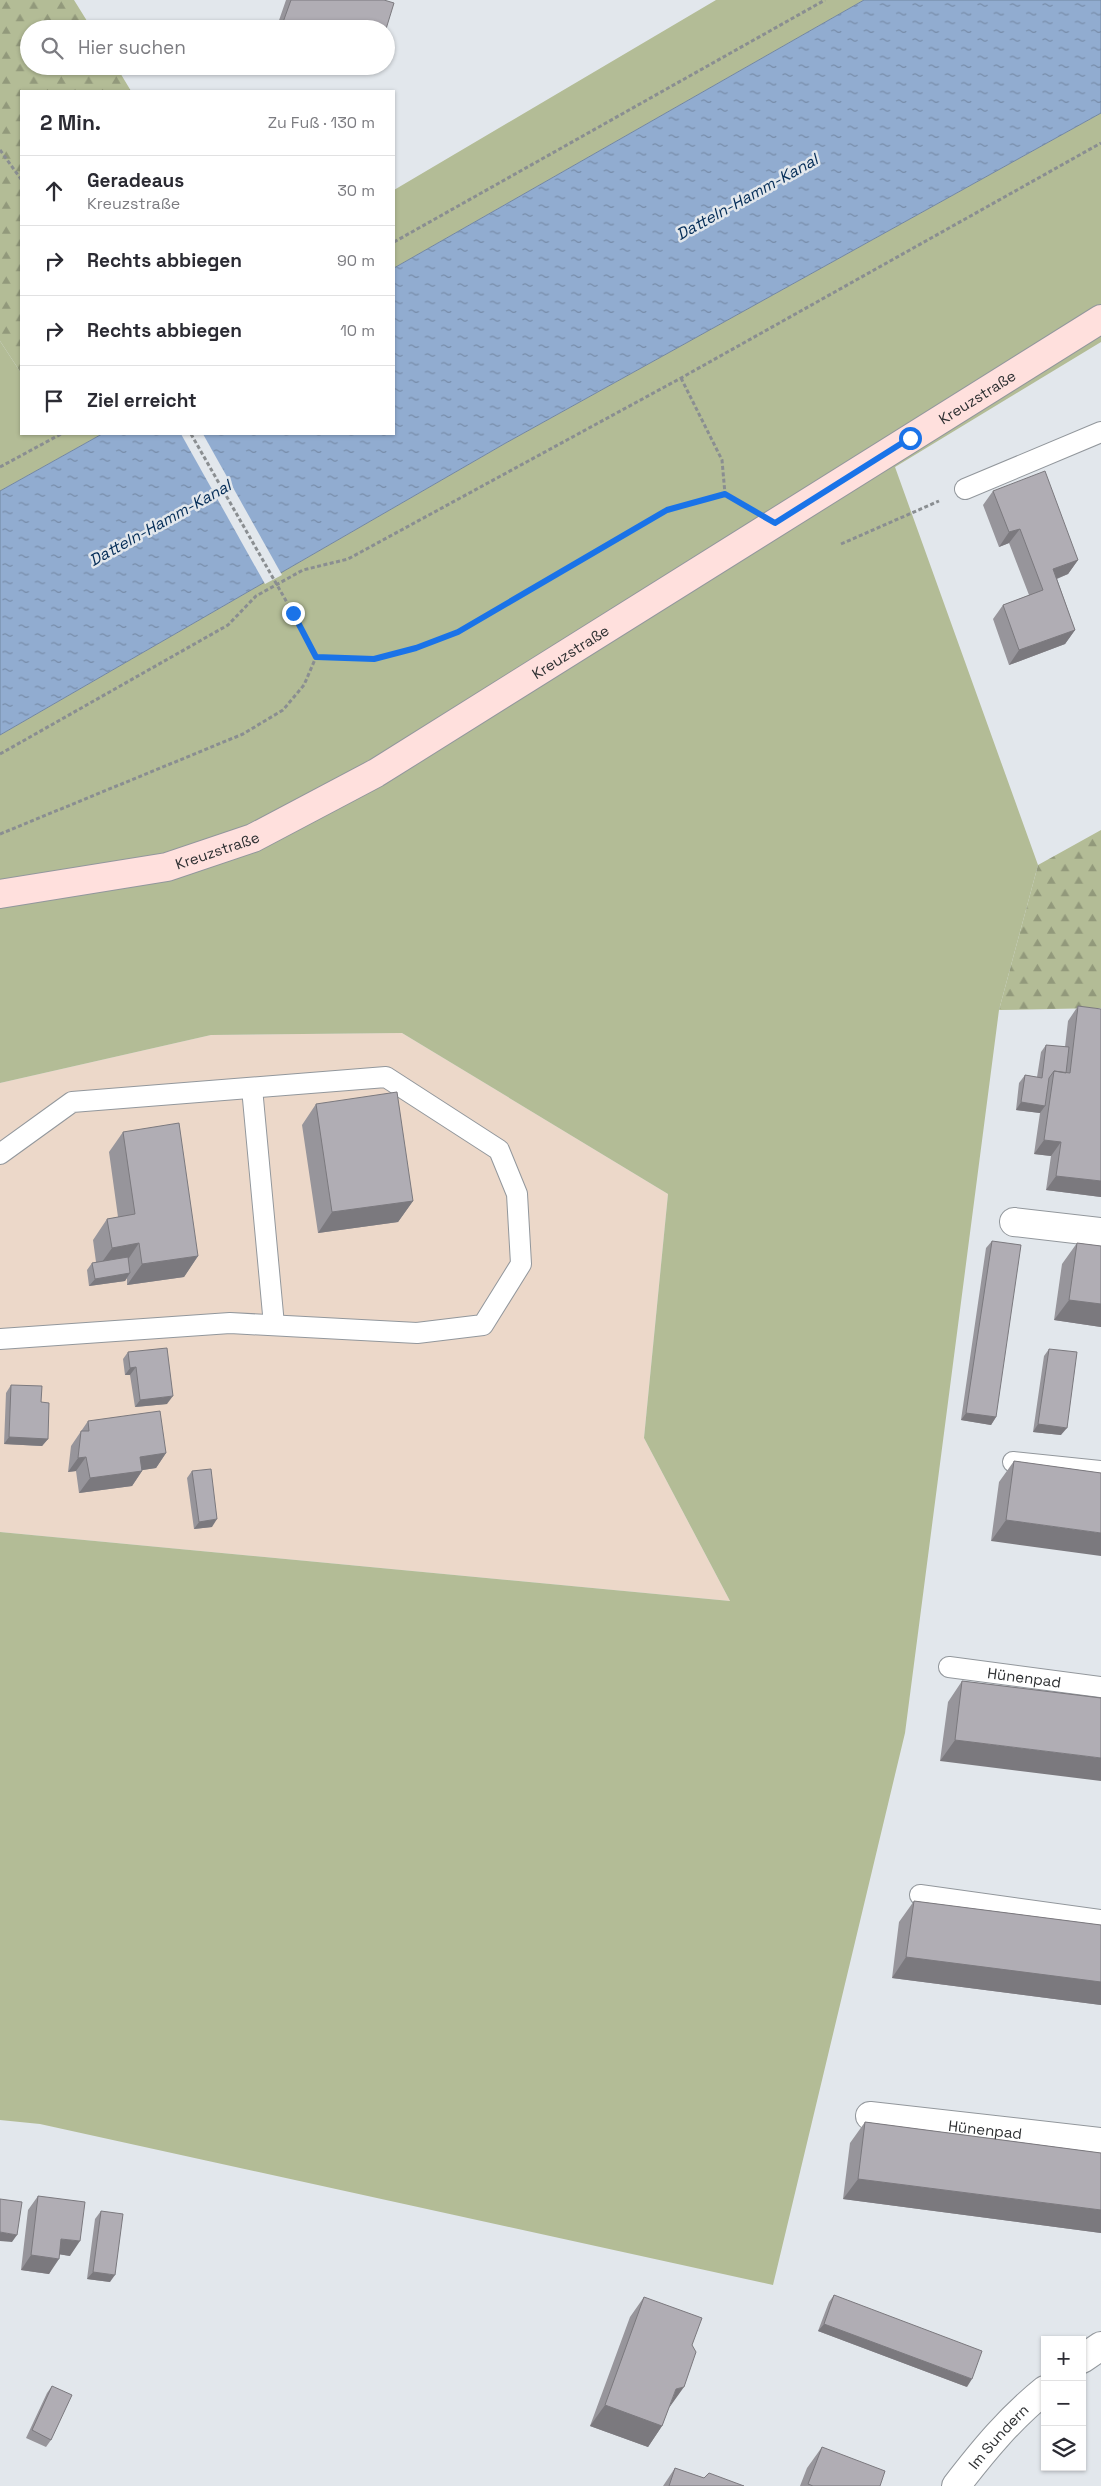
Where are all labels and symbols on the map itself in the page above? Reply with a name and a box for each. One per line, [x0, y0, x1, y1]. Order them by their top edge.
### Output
water label: Datteln-Hamm-Kanal [672, 148, 824, 245]
street label: Kreuzstraße [935, 365, 1019, 428]
route start [899, 427, 922, 450]
water label: Datteln-Hamm-Kanal [85, 474, 237, 571]
route end [282, 602, 305, 625]
street label: Kreuzstraße [528, 620, 612, 683]
street label: Kreuzstraße [173, 827, 263, 873]
street label: Hünenpad [986, 1663, 1062, 1691]
street label: Hünenpad [947, 2115, 1023, 2143]
street label: Im Sundern [964, 2400, 1032, 2473]

